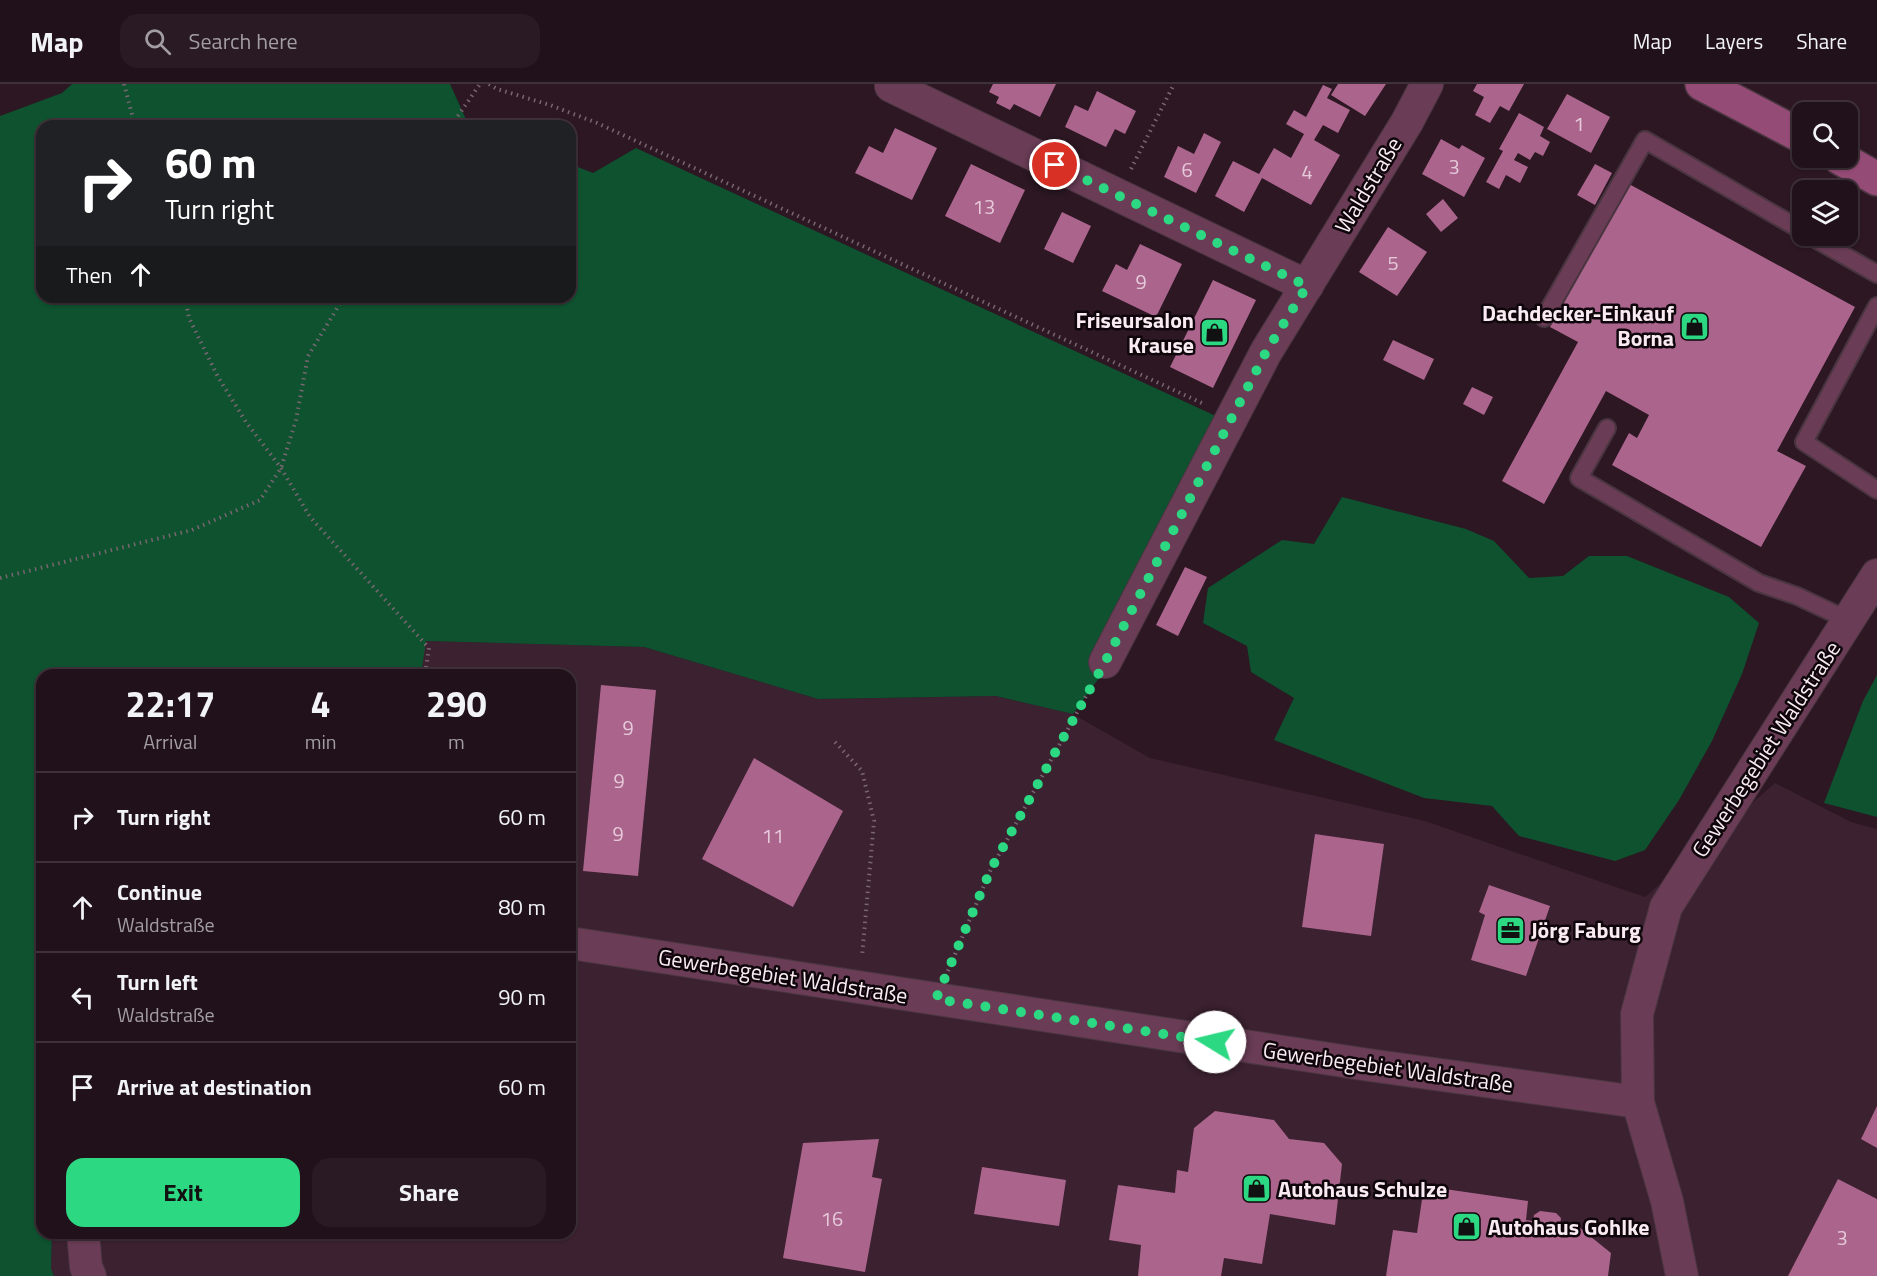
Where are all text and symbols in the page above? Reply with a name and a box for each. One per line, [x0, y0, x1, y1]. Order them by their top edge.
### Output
search box [120, 14, 540, 68]
text: Map [30, 20, 84, 63]
text: Search here [189, 24, 298, 58]
icon: search [141, 25, 174, 58]
text: Map [1633, 25, 1672, 57]
text: Layers [1705, 25, 1763, 57]
text: Share [1796, 25, 1847, 57]
map controls [1792, 102, 1858, 246]
button: search [1792, 102, 1858, 168]
house number: 1 [1573, 108, 1585, 139]
text: 60 m [165, 130, 257, 194]
street label: Waldstraße [1326, 130, 1410, 240]
pin [1029, 139, 1080, 190]
icon: right [66, 144, 144, 222]
icon: arrive [1038, 148, 1071, 181]
house number: 3 [1448, 151, 1460, 182]
house number: 6 [1181, 154, 1193, 185]
house number: 4 [1301, 156, 1313, 187]
button: layers [1792, 180, 1858, 246]
text: Turn right [165, 188, 274, 229]
house number: 13 [973, 191, 995, 222]
house number: 5 [1387, 247, 1399, 278]
text: Then [66, 258, 112, 292]
icon: ahead [124, 258, 157, 291]
house number: 9 [1135, 266, 1147, 297]
place label: Dachdecker-Einkauf Borna [1482, 296, 1674, 355]
place label: Friseursalon Krause [1075, 303, 1194, 362]
shop icon: Dachdecker-Einkauf Borna [1679, 310, 1711, 342]
shop icon: Friseursalon Krause [1199, 317, 1231, 349]
street label: Gewerbegebiet Waldstraße [1683, 634, 1849, 864]
text: 22:17 [125, 676, 215, 731]
text: 4 [311, 676, 331, 731]
text: 290 [426, 676, 487, 731]
house number: 9 [622, 712, 634, 743]
text: Arrival [143, 726, 198, 757]
text: min [305, 726, 337, 757]
text: m [448, 726, 465, 757]
house number: 9 [613, 765, 625, 796]
text: Turn right [117, 800, 211, 834]
text: 60 m [498, 800, 546, 834]
icon: right [66, 801, 99, 834]
house number: 9 [612, 818, 624, 849]
house number: 11 [762, 820, 784, 851]
text: Continue [117, 875, 202, 909]
text: 80 m [498, 890, 546, 924]
icon: ahead [66, 891, 99, 924]
text: Waldstraße [117, 909, 214, 940]
place label: Jörg Faburg [1531, 913, 1641, 947]
office icon: Jörg Faburg [1494, 914, 1526, 946]
street label: Gewerbegebiet Waldstraße [656, 939, 910, 1013]
text: Turn left [117, 965, 198, 999]
text: 90 m [498, 980, 546, 1014]
icon: left [66, 981, 99, 1014]
text: Waldstraße [117, 999, 214, 1030]
position arrow [1183, 1010, 1247, 1074]
street label: Gewerbegebiet Waldstraße [1261, 1033, 1515, 1101]
text: Arrive at destination [117, 1070, 312, 1104]
text: 60 m [498, 1070, 546, 1104]
icon: arrive [66, 1071, 99, 1104]
button: Exit [66, 1158, 300, 1227]
button: Share [312, 1158, 546, 1227]
place label: Autohaus Schulze [1278, 1172, 1447, 1206]
shop icon: Autohaus Schulze [1241, 1173, 1273, 1205]
house number: 16 [821, 1203, 843, 1234]
place label: Autohaus Gohlke [1488, 1210, 1650, 1244]
shop icon: Autohaus Gohlke [1451, 1211, 1483, 1243]
house number: 3 [1836, 1222, 1848, 1253]

